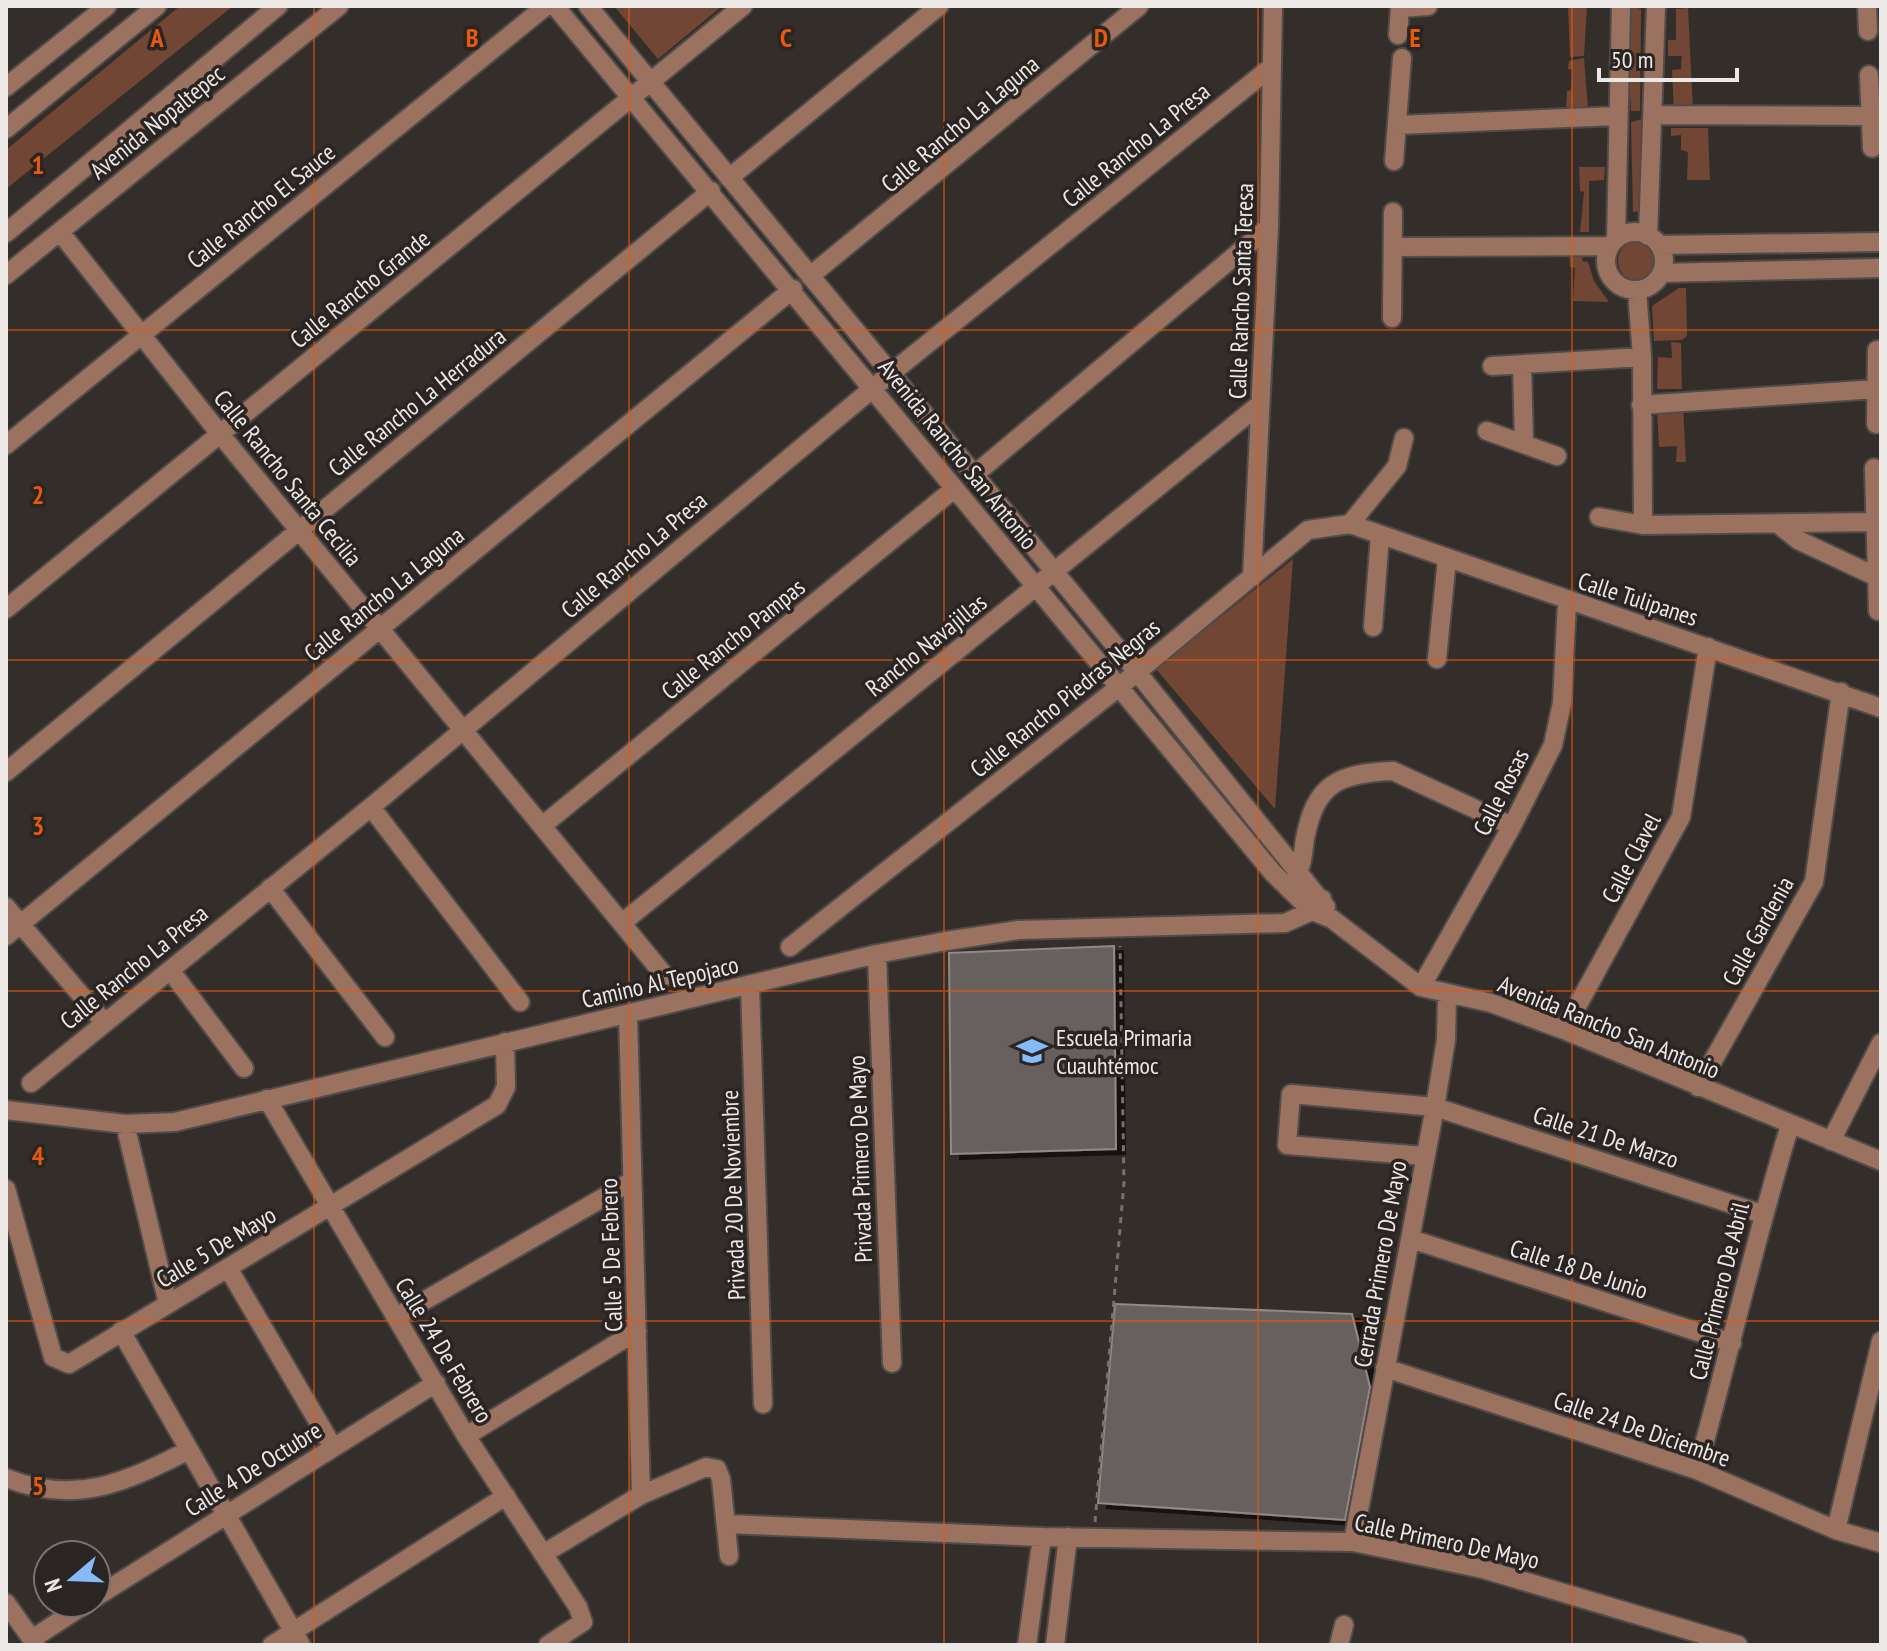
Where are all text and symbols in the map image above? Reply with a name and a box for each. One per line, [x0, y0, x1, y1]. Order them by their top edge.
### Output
text: A [149, 21, 164, 54]
text: B [466, 21, 479, 54]
text: C [780, 21, 792, 54]
text: D [1094, 21, 1108, 54]
text: E [1409, 21, 1421, 54]
scale bar [1599, 32, 1737, 82]
text: 50 m [1611, 44, 1653, 75]
street label: Calle Rancho La Laguna [875, 49, 1045, 199]
street label: Avenida Nopaltepec [83, 58, 231, 186]
street label: Calle Rancho La Presa [1056, 76, 1216, 214]
street label: Calle Rancho El Sauce [181, 137, 341, 275]
text: 1 [32, 148, 44, 181]
street label: Calle Rancho Santa Teresa [1222, 182, 1260, 400]
street label: Calle Rancho Grande [284, 223, 436, 355]
street label: Calle Rancho La Herradura [322, 321, 512, 483]
street label: Avenida Rancho San Antonio [872, 352, 1044, 556]
street label: Calle Rancho Santa Cecilia [207, 383, 369, 573]
text: 2 [32, 478, 44, 511]
street label: Calle Rancho La Presa [555, 485, 713, 625]
street label: Calle Rancho La Laguna [298, 520, 470, 668]
street label: Calle Tulipanes [1574, 565, 1702, 633]
street label: Calle Rancho Pampas [655, 572, 811, 706]
street label: Rancho Navajillas [859, 587, 993, 703]
street label: Calle Rancho Piedras Negras [964, 612, 1166, 784]
street label: Calle Rosas [1466, 743, 1536, 841]
street label: Calle Clavel [1594, 807, 1668, 908]
text: 3 [32, 809, 44, 842]
street label: Calle Gardenia [1715, 871, 1801, 991]
street label: Calle Rancho La Presa [54, 898, 214, 1036]
street label: Camino Al Tepojaco [579, 949, 741, 1015]
street label: Avenida Rancho San Antonio [1494, 968, 1724, 1086]
place label: Escuela Primaria Cuauhtémoc [1056, 1022, 1192, 1081]
school or university icon: Escuela Primaria Cuauhtémoc [1015, 1034, 1049, 1068]
street label: Privada Primero De Mayo [841, 1055, 879, 1263]
street label: Privada 20 De Noviembre [714, 1089, 752, 1301]
street label: Calle 21 De Marzo [1529, 1099, 1683, 1175]
text: 4 [32, 1139, 45, 1172]
street label: Cerrada Primero De Mayo [1347, 1158, 1413, 1370]
street label: Calle 5 De Febrero [593, 1178, 629, 1332]
street label: Calle 5 De Mayo [150, 1199, 282, 1295]
street label: Calle Primero De Abril [1682, 1199, 1756, 1383]
street label: Calle 18 De Junio [1506, 1232, 1652, 1306]
street label: Calle 24 De Febrero [388, 1272, 500, 1428]
street label: Calle 24 De Diciembre [1550, 1384, 1734, 1474]
street label: Calle 4 De Octubre [179, 1415, 327, 1523]
text: 5 [32, 1469, 44, 1502]
street label: Calle Primero De Mayo [1352, 1506, 1542, 1576]
north arrow [32, 1539, 112, 1619]
text: N [38, 1575, 68, 1596]

